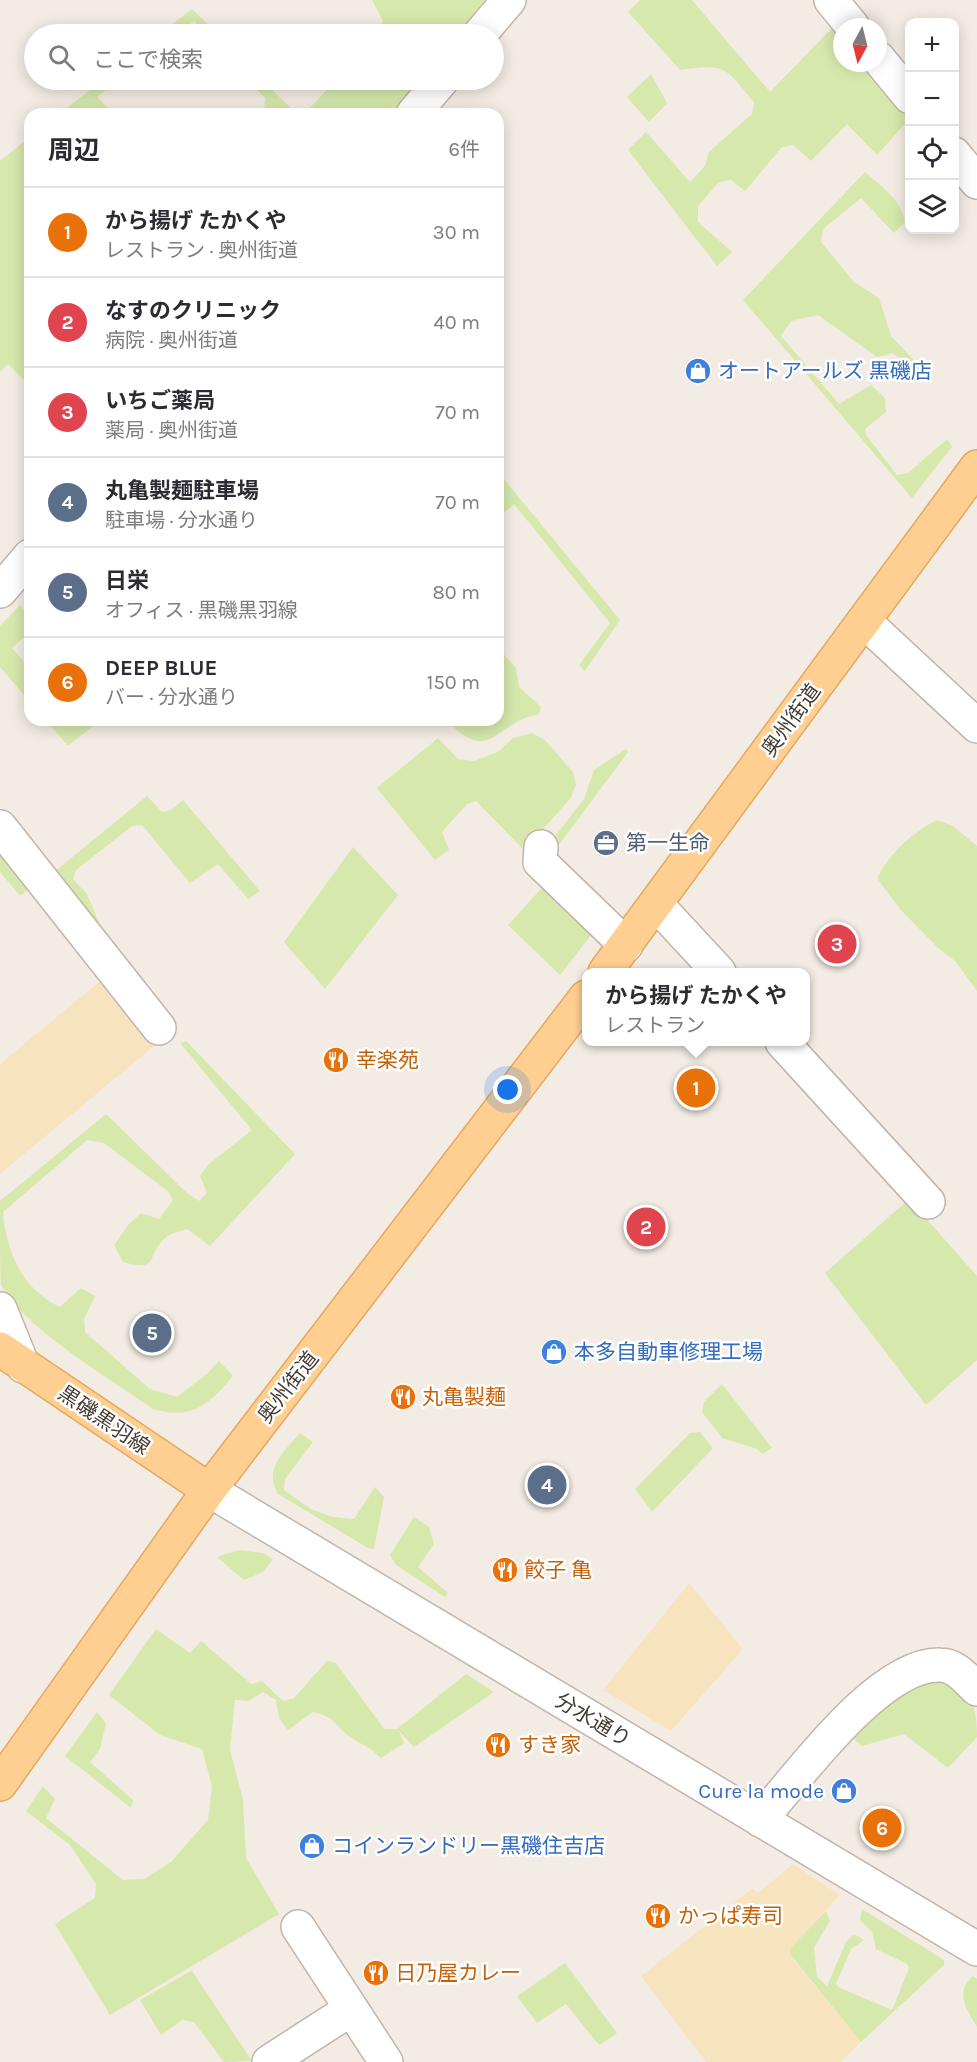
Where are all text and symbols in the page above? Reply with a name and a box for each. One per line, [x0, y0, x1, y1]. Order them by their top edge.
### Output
north arrow [833, 18, 887, 72]
map controls [905, 18, 959, 234]
button: + [905, 18, 959, 72]
search box [24, 24, 504, 90]
icon: search [45, 41, 78, 74]
text: ここで検索 [93, 47, 203, 73]
button: − [905, 72, 959, 126]
button: locate [905, 126, 959, 180]
text: 周辺 [48, 135, 100, 166]
text: 6件 [449, 138, 480, 161]
button: layers [905, 180, 959, 234]
text: から揚げ たかくや [105, 208, 287, 234]
text: 1 [64, 221, 71, 244]
text: 30 m [433, 221, 480, 244]
text: レストラン · 奥州街道 [105, 239, 298, 262]
text: なすのクリニック [105, 298, 281, 324]
text: 2 [61, 311, 74, 334]
text: 40 m [434, 311, 480, 334]
text: 病院 · 奥州街道 [105, 329, 238, 352]
shop icon: オートアールズ 黒磯店 [683, 356, 713, 386]
place label: オートアールズ 黒磯店 [718, 359, 932, 383]
text: いちご薬局 [105, 388, 215, 414]
text: 3 [61, 401, 74, 424]
text: 70 m [435, 401, 480, 424]
text: 薬局 · 奥州街道 [105, 419, 238, 442]
text: 丸亀製麺駐車場 [105, 478, 259, 504]
text: 4 [62, 491, 73, 514]
text: 70 m [435, 491, 480, 514]
text: 駐車場 · 分水通り [105, 509, 258, 532]
text: 日栄 [105, 568, 149, 594]
text: 5 [62, 581, 73, 604]
text: 80 m [432, 581, 480, 604]
text: オフィス · 黒磯黒羽線 [105, 599, 298, 622]
text: DEEP BLUE [105, 655, 217, 681]
text: 6 [61, 671, 74, 694]
text: 150 m [427, 671, 480, 694]
street label: 奥州街道 [757, 679, 825, 761]
text: バー · 分水通り [105, 686, 238, 709]
office icon: 第一生命 [591, 828, 621, 858]
place label: 第一生命 [626, 831, 710, 855]
pin: 3 [818, 922, 856, 966]
popup [582, 968, 810, 1046]
text: から揚げ たかくや [605, 983, 787, 1009]
text: レストラン [605, 1014, 705, 1037]
restaurant icon: 幸楽苑 [321, 1045, 351, 1075]
place label: 幸楽苑 [356, 1048, 419, 1072]
pin: 1 [676, 1066, 716, 1110]
your location [493, 1075, 522, 1104]
pin: 2 [626, 1204, 666, 1250]
pin: 5 [132, 1310, 172, 1356]
shop icon: 本多自動車修理工場 [539, 1337, 569, 1367]
place label: 本多自動車修理工場 [574, 1340, 763, 1364]
street label: 奥州街道 [253, 1347, 323, 1427]
street label: 黒磯黒羽線 [54, 1381, 154, 1459]
restaurant icon: 丸亀製麺 [388, 1382, 418, 1412]
place label: 丸亀製麺 [422, 1385, 506, 1409]
pin: 4 [528, 1462, 566, 1508]
restaurant icon: 餃子 亀 [490, 1555, 520, 1585]
place label: 餃子 亀 [524, 1558, 592, 1582]
street label: 分水通り [551, 1688, 635, 1752]
restaurant icon: すき家 [483, 1730, 513, 1760]
place label: すき家 [518, 1733, 581, 1757]
shop icon: Cure la mode [829, 1776, 859, 1806]
place label: Cure la mode [698, 1779, 824, 1803]
pin: 6 [862, 1806, 902, 1850]
shop icon: コインランドリー黒磯住吉店 [297, 1831, 327, 1861]
place label: コインランドリー黒磯住吉店 [332, 1834, 605, 1858]
restaurant icon: かっぱ寿司 [643, 1901, 673, 1931]
place label: かっぱ寿司 [678, 1904, 783, 1928]
restaurant icon: 日乃屋カレー [361, 1958, 391, 1988]
place label: 日乃屋カレー [395, 1961, 521, 1985]

